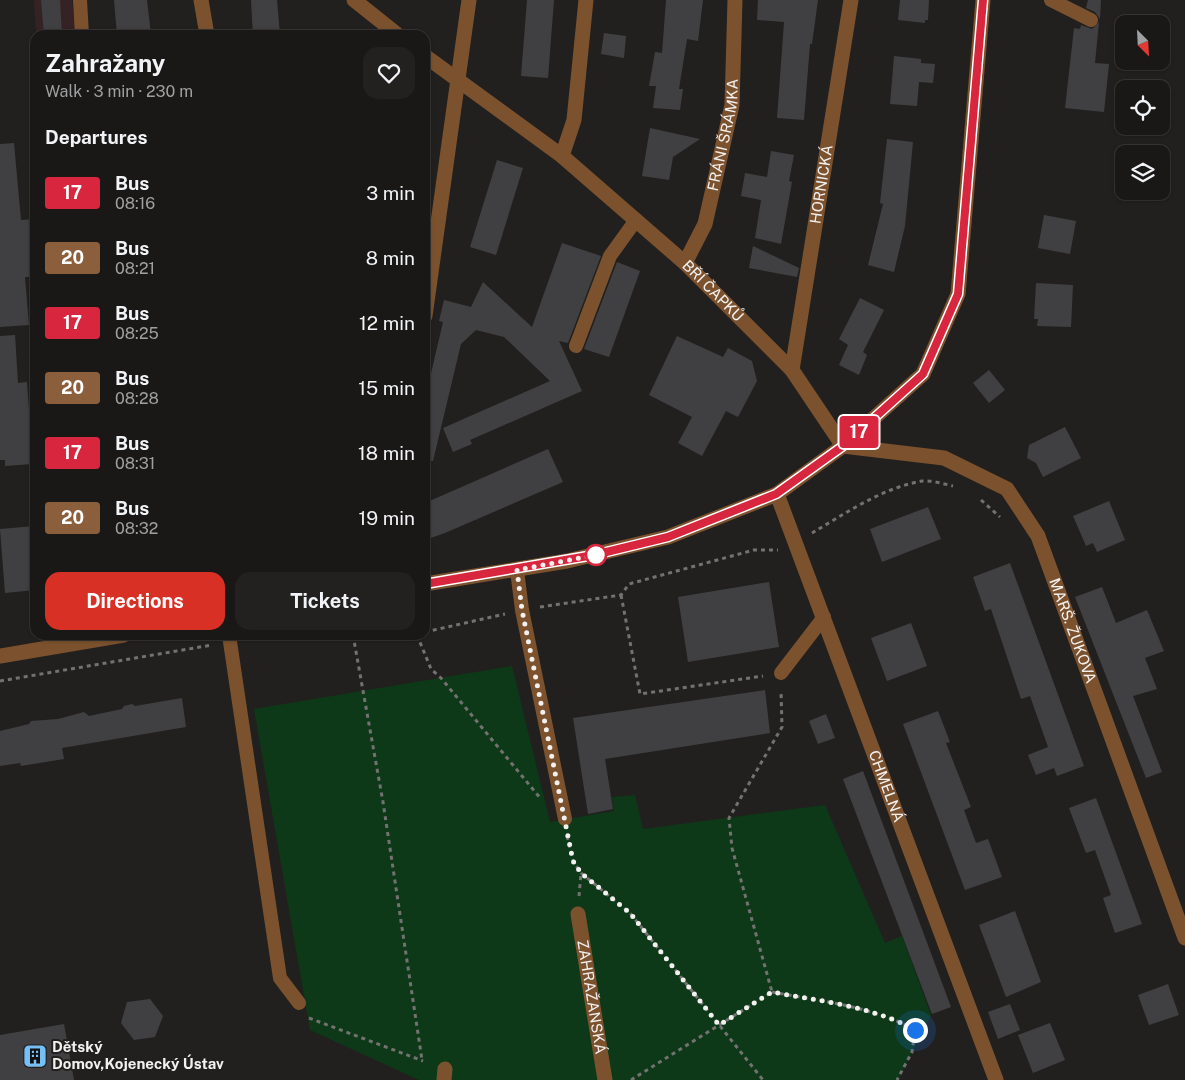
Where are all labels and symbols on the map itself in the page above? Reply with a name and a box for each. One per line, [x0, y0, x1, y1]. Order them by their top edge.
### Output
north arrow [1115, 15, 1170, 70]
street label: FRÁNI ŠRÁMKA [704, 78, 741, 193]
street label: HORNICKÁ [806, 143, 836, 225]
street label: BŘÍ ČAPKŮ [679, 257, 748, 324]
line badge: 17 [836, 416, 882, 448]
unlabelled marker [585, 544, 607, 566]
street label: MARŠ. ŽUKOVA [1046, 576, 1100, 686]
street label: CHMELNÁ [866, 748, 908, 825]
street label: ZAHRAŽANSKÁ [574, 939, 610, 1055]
your location [903, 1018, 928, 1043]
place label: Dětský Domov,Kojenecký Ústav [52, 1038, 224, 1072]
building icon: Dětský Domov,Kojenecký Ústav [22, 1043, 48, 1069]

